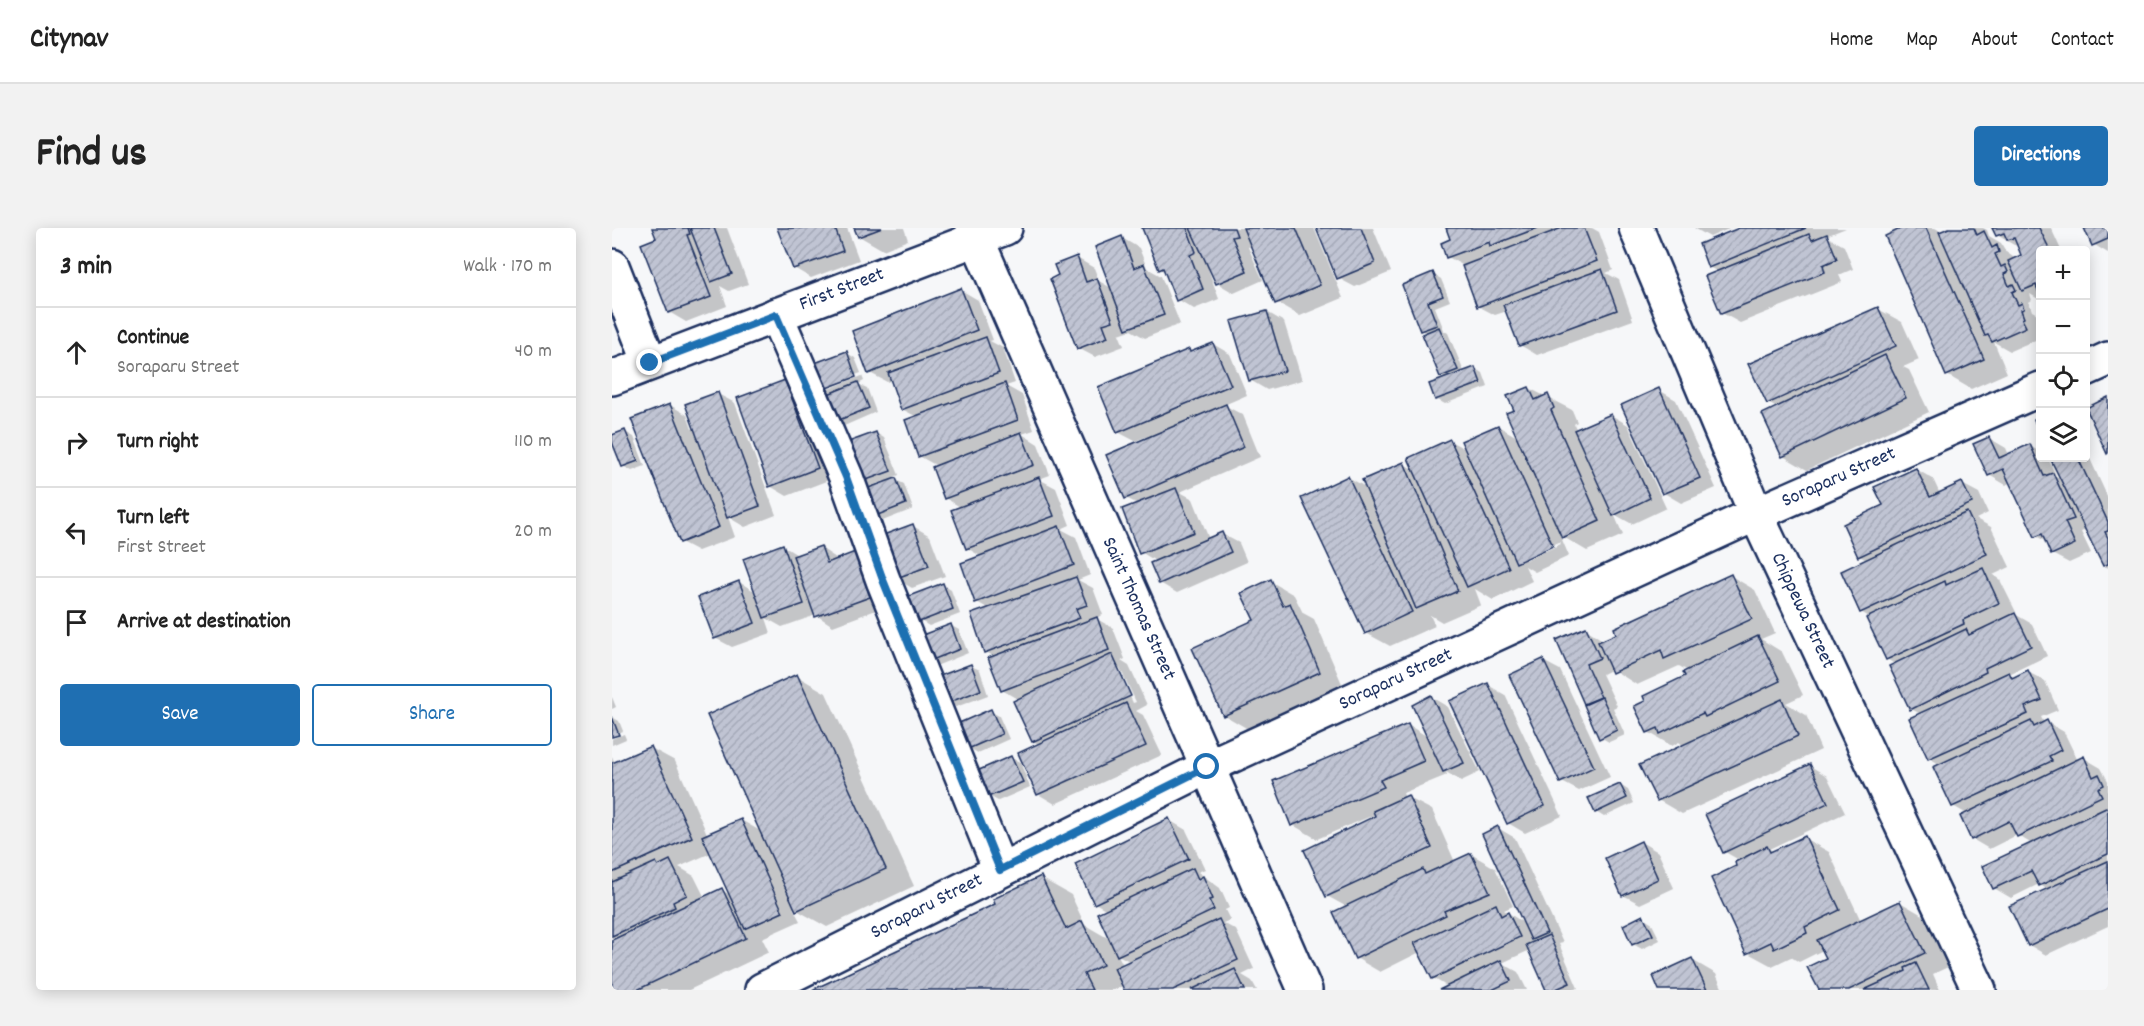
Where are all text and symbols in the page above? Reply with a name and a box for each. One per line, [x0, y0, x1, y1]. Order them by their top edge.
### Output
text: Citynav [30, 21, 108, 61]
text: Home [1829, 26, 1873, 56]
text: Map [1906, 26, 1938, 56]
text: About [1971, 26, 2018, 56]
text: Contact [2051, 26, 2114, 56]
text: Find us [36, 126, 147, 186]
button: Directions [1974, 126, 2108, 186]
map controls [2036, 246, 2090, 462]
button: + [2036, 246, 2090, 300]
text: 3 min [60, 249, 112, 286]
text: Walk · 170 m [463, 253, 552, 281]
street label: First Street [795, 261, 889, 319]
button: − [2036, 300, 2090, 354]
text: Continue [117, 323, 189, 354]
icon: ahead [60, 336, 93, 369]
text: 40 m [514, 338, 552, 366]
route end [636, 349, 662, 375]
text: Soraparu Street [117, 354, 239, 382]
button: locate [2036, 354, 2090, 408]
button: layers [2036, 408, 2090, 462]
icon: right [60, 426, 93, 459]
text: Turn right [117, 427, 199, 458]
text: 110 m [514, 428, 552, 456]
street label: Soraparu Street [1777, 440, 1901, 516]
text: Turn left [117, 503, 189, 534]
icon: left [60, 516, 93, 549]
text: 20 m [514, 518, 552, 546]
street label: Saint Thomas Street [1094, 533, 1182, 685]
text: First Street [117, 534, 206, 562]
street label: Chippewa Street [1763, 548, 1841, 674]
icon: arrive [60, 606, 93, 639]
text: Arrive at destination [117, 607, 291, 638]
street label: Soraparu Street [1335, 641, 1457, 719]
button: Save [60, 684, 300, 746]
button: Share [312, 684, 552, 746]
route start [1193, 753, 1219, 779]
street label: Soraparu Street [866, 867, 988, 947]

